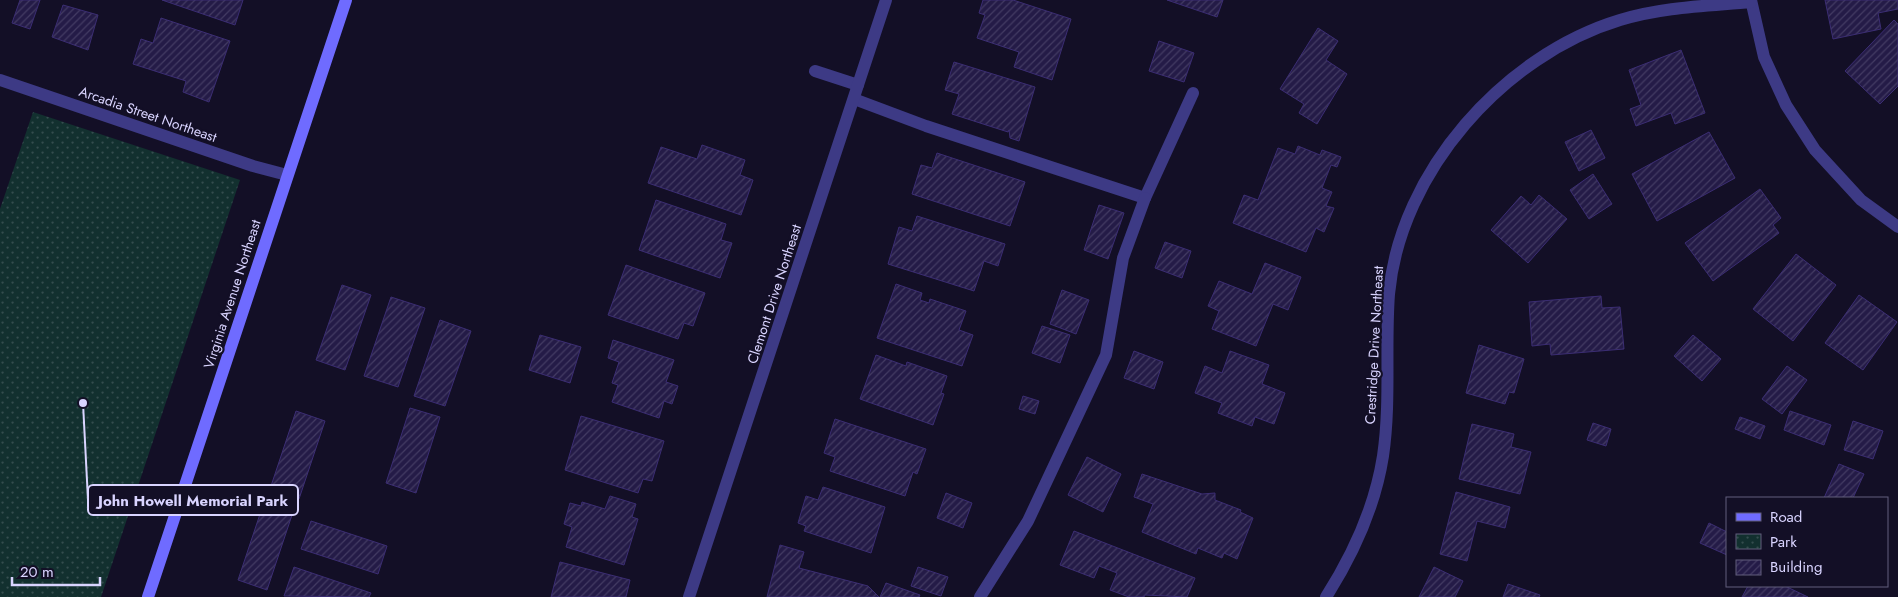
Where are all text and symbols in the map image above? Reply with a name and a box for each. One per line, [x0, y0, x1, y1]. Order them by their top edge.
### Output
street label: Arcadia Street Northeast [76, 81, 220, 147]
street label: Virginia Avenue Northeast [198, 216, 266, 371]
street label: Clemont Drive Northeast [742, 221, 806, 366]
street label: Crestridge Drive Northeast [1360, 265, 1388, 425]
callout: John Howell Memorial Park [88, 485, 298, 515]
text: John Howell Memorial Park [95, 490, 288, 512]
legend [1726, 497, 1888, 587]
text: Road [1770, 506, 1802, 528]
text: Park [1770, 531, 1797, 553]
scale bar [12, 554, 100, 586]
text: Building [1770, 556, 1822, 578]
text: 20 m [20, 561, 54, 583]

